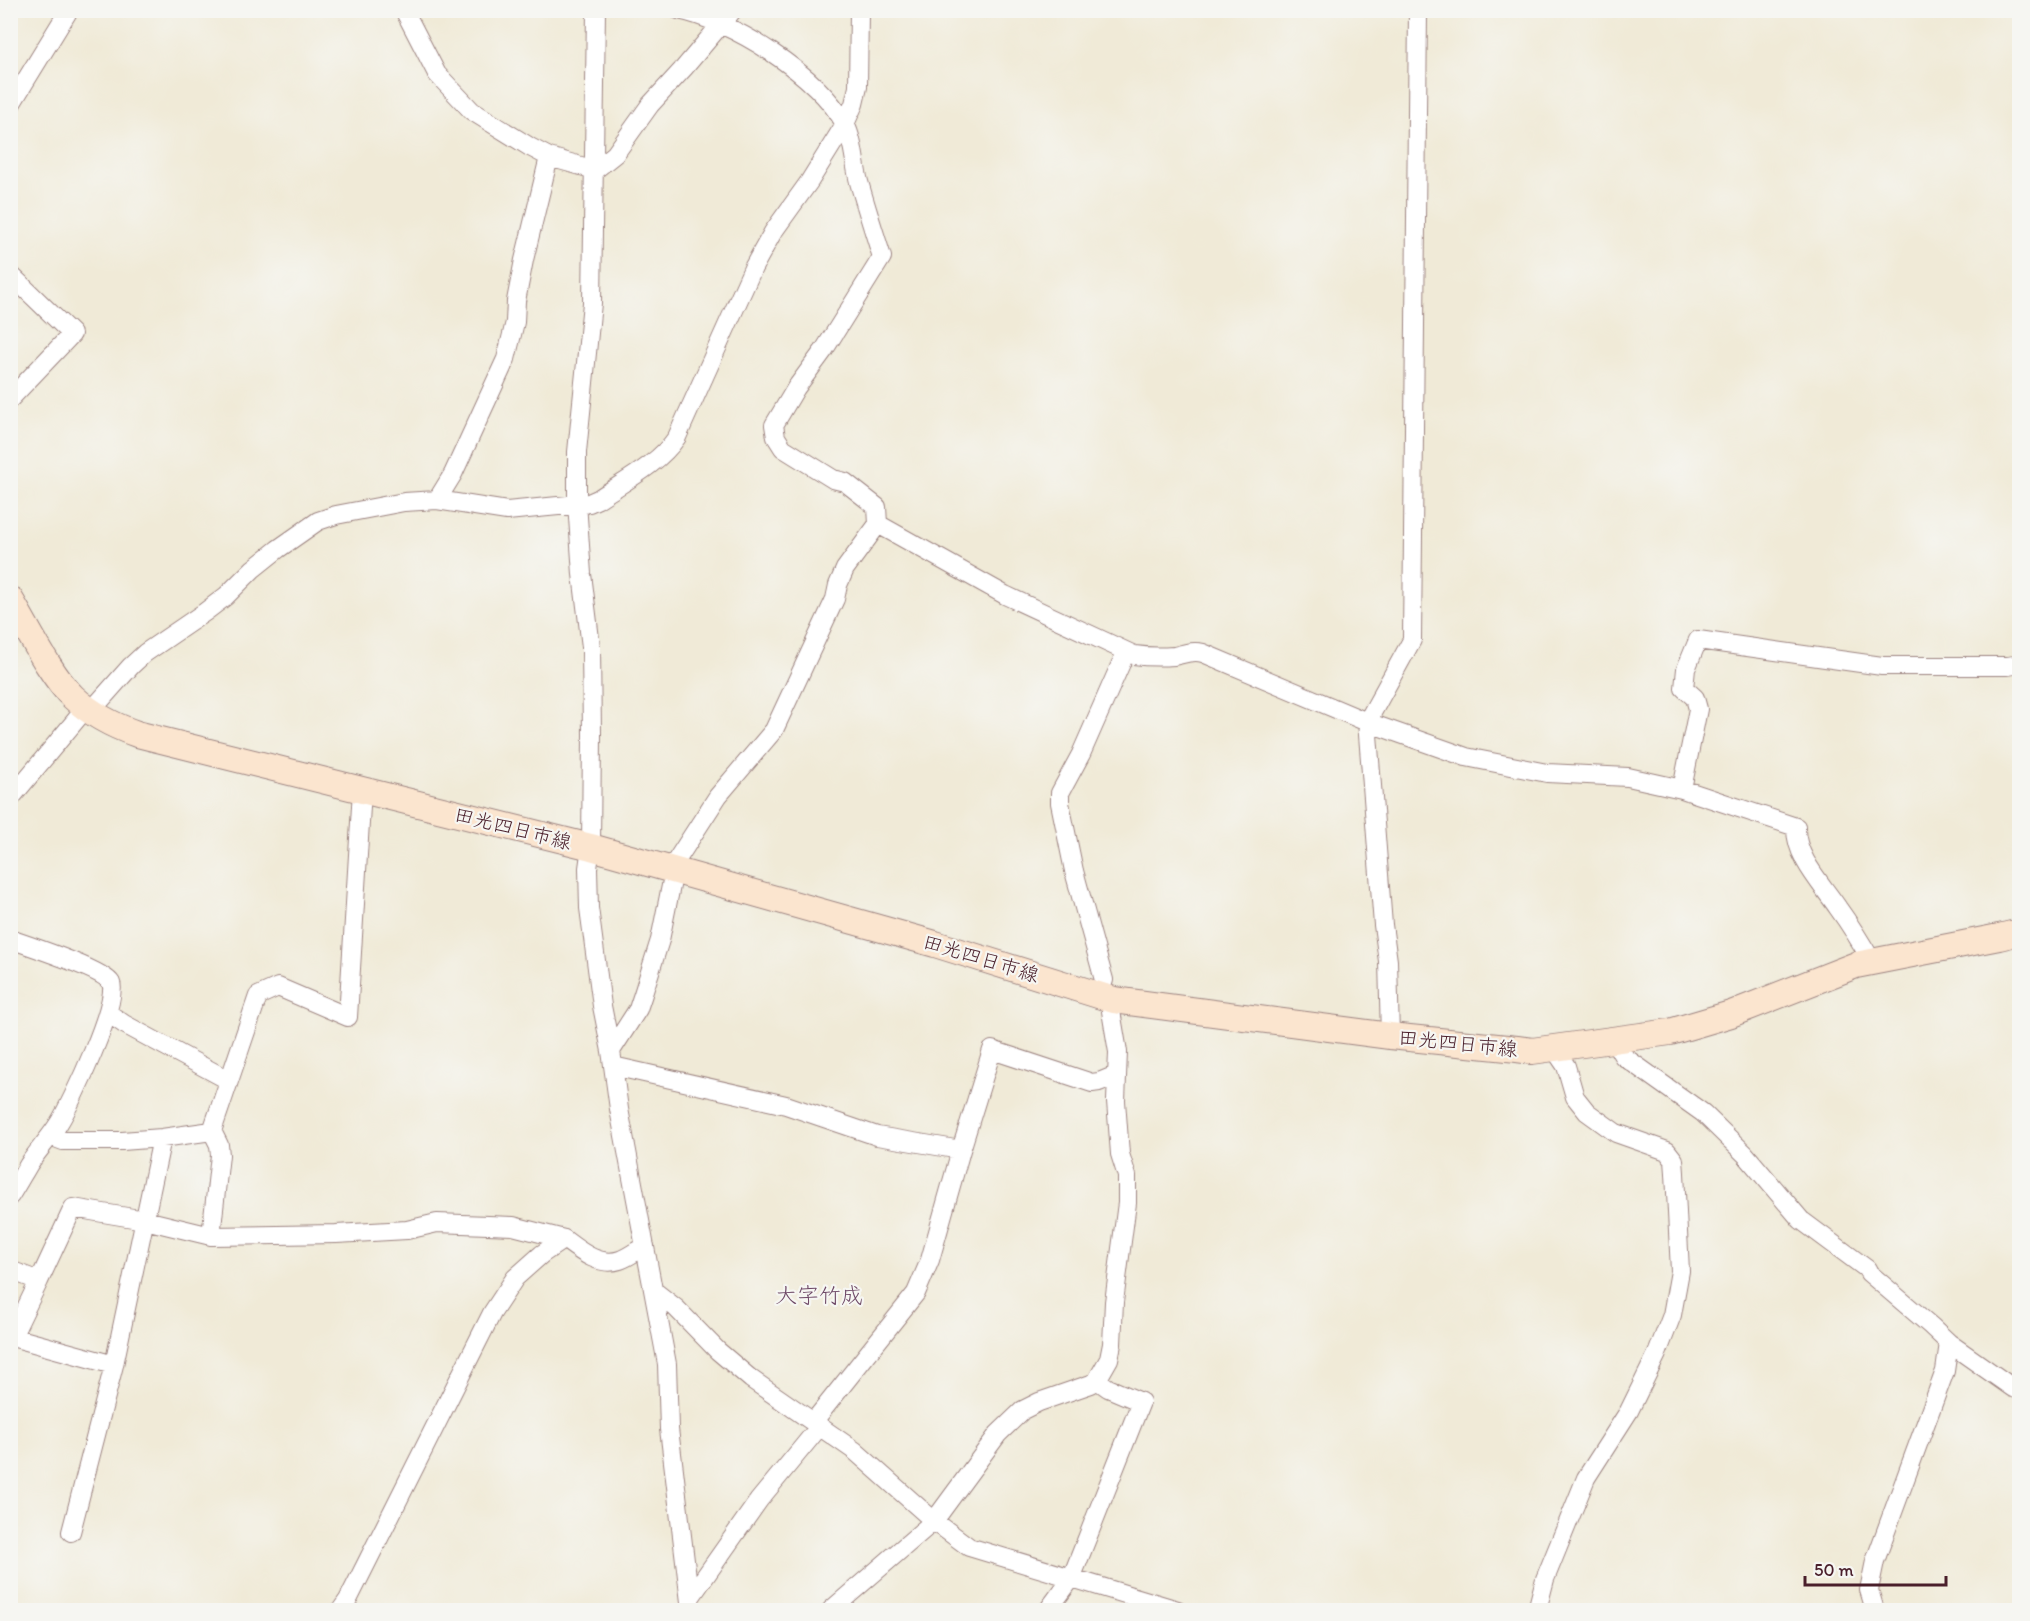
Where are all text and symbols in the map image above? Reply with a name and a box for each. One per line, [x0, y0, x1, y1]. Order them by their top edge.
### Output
street label: 田光四日市線 [452, 802, 574, 854]
street label: 田光四日市線 [920, 929, 1042, 987]
street label: 田光四日市線 [1397, 1025, 1519, 1061]
district label: 大字竹成 [775, 1282, 863, 1309]
scale bar [1805, 1549, 1946, 1587]
text: 50 m [1814, 1559, 1854, 1581]

